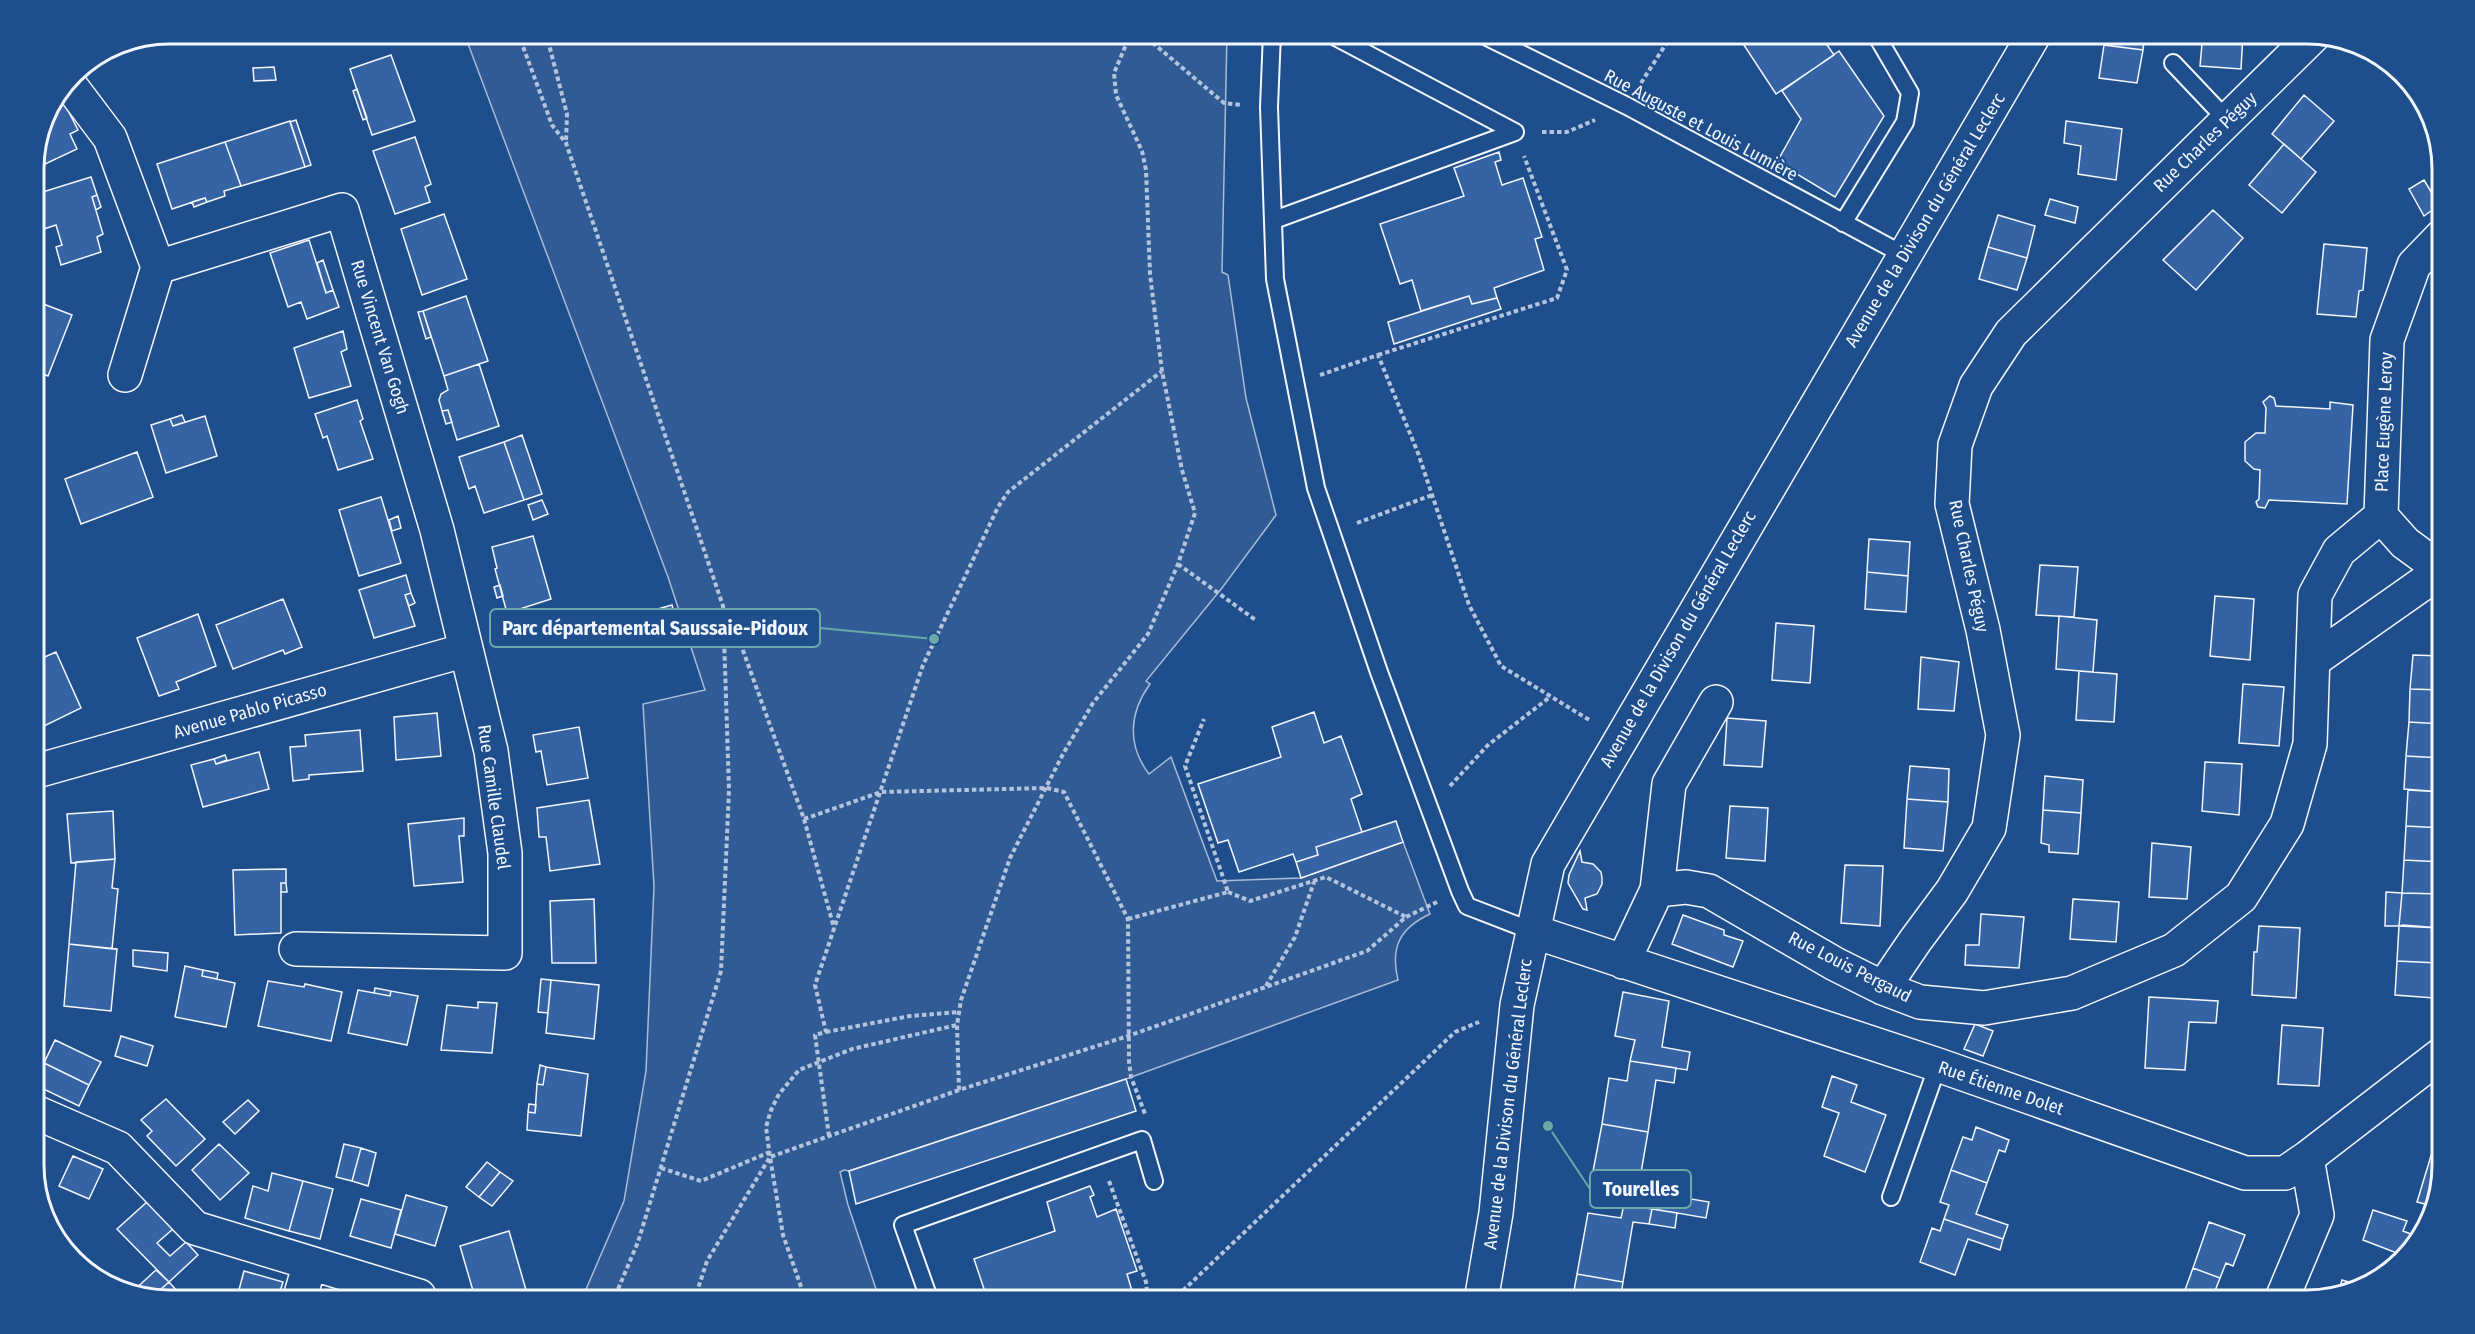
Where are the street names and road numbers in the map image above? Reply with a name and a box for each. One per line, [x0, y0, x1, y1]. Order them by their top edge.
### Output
street label: Rue Auguste et Louis Lumière [1600, 65, 1802, 186]
street label: Rue Charles Péguy [2149, 87, 2261, 197]
street label: Avenue de la Divison du Général Leclerc [1840, 89, 2010, 351]
street label: Rue Vincent Van Gogh [346, 257, 414, 417]
street label: Place Eugène Leroy [2371, 352, 2397, 492]
street label: Rue Charles Péguy [1944, 498, 1994, 634]
street label: Avenue de la Divison du Général Leclerc [1595, 507, 1761, 771]
street label: Avenue Pablo Picasso [171, 679, 329, 743]
street label: Rue Camille Claudel [473, 723, 515, 871]
street label: Rue Louis Pergaud [1785, 927, 1915, 1007]
street label: Avenue de la Divison du Général Leclerc [1479, 957, 1537, 1251]
street label: Rue Étienne Dolet [1935, 1055, 2067, 1120]

